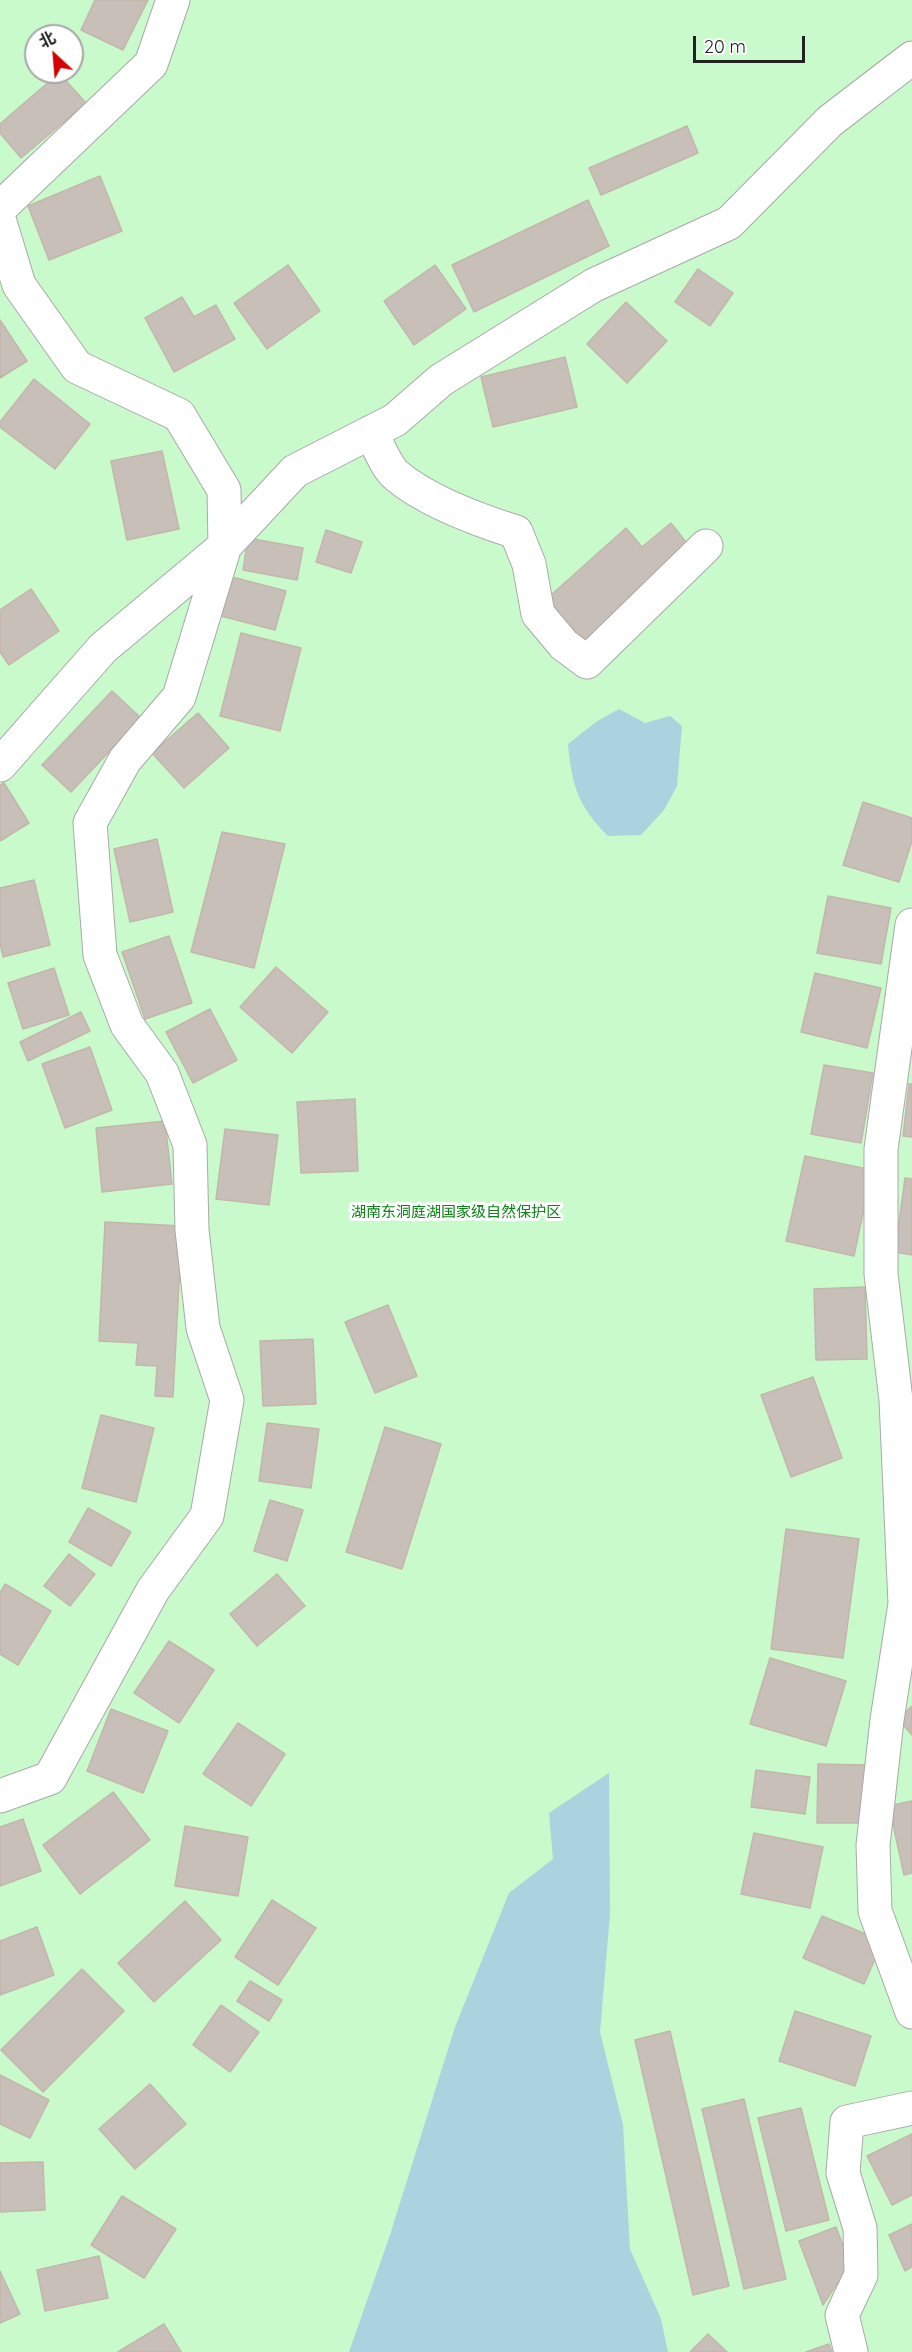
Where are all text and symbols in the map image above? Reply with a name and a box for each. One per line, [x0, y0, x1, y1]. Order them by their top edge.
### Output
north arrow [24, 24, 84, 84]
scale bar [696, 24, 808, 62]
text: 北 [35, 27, 59, 52]
text: 20 m [704, 35, 746, 58]
park label: 湖南东洞庭湖国家级自然保护区 [351, 1203, 561, 1221]

